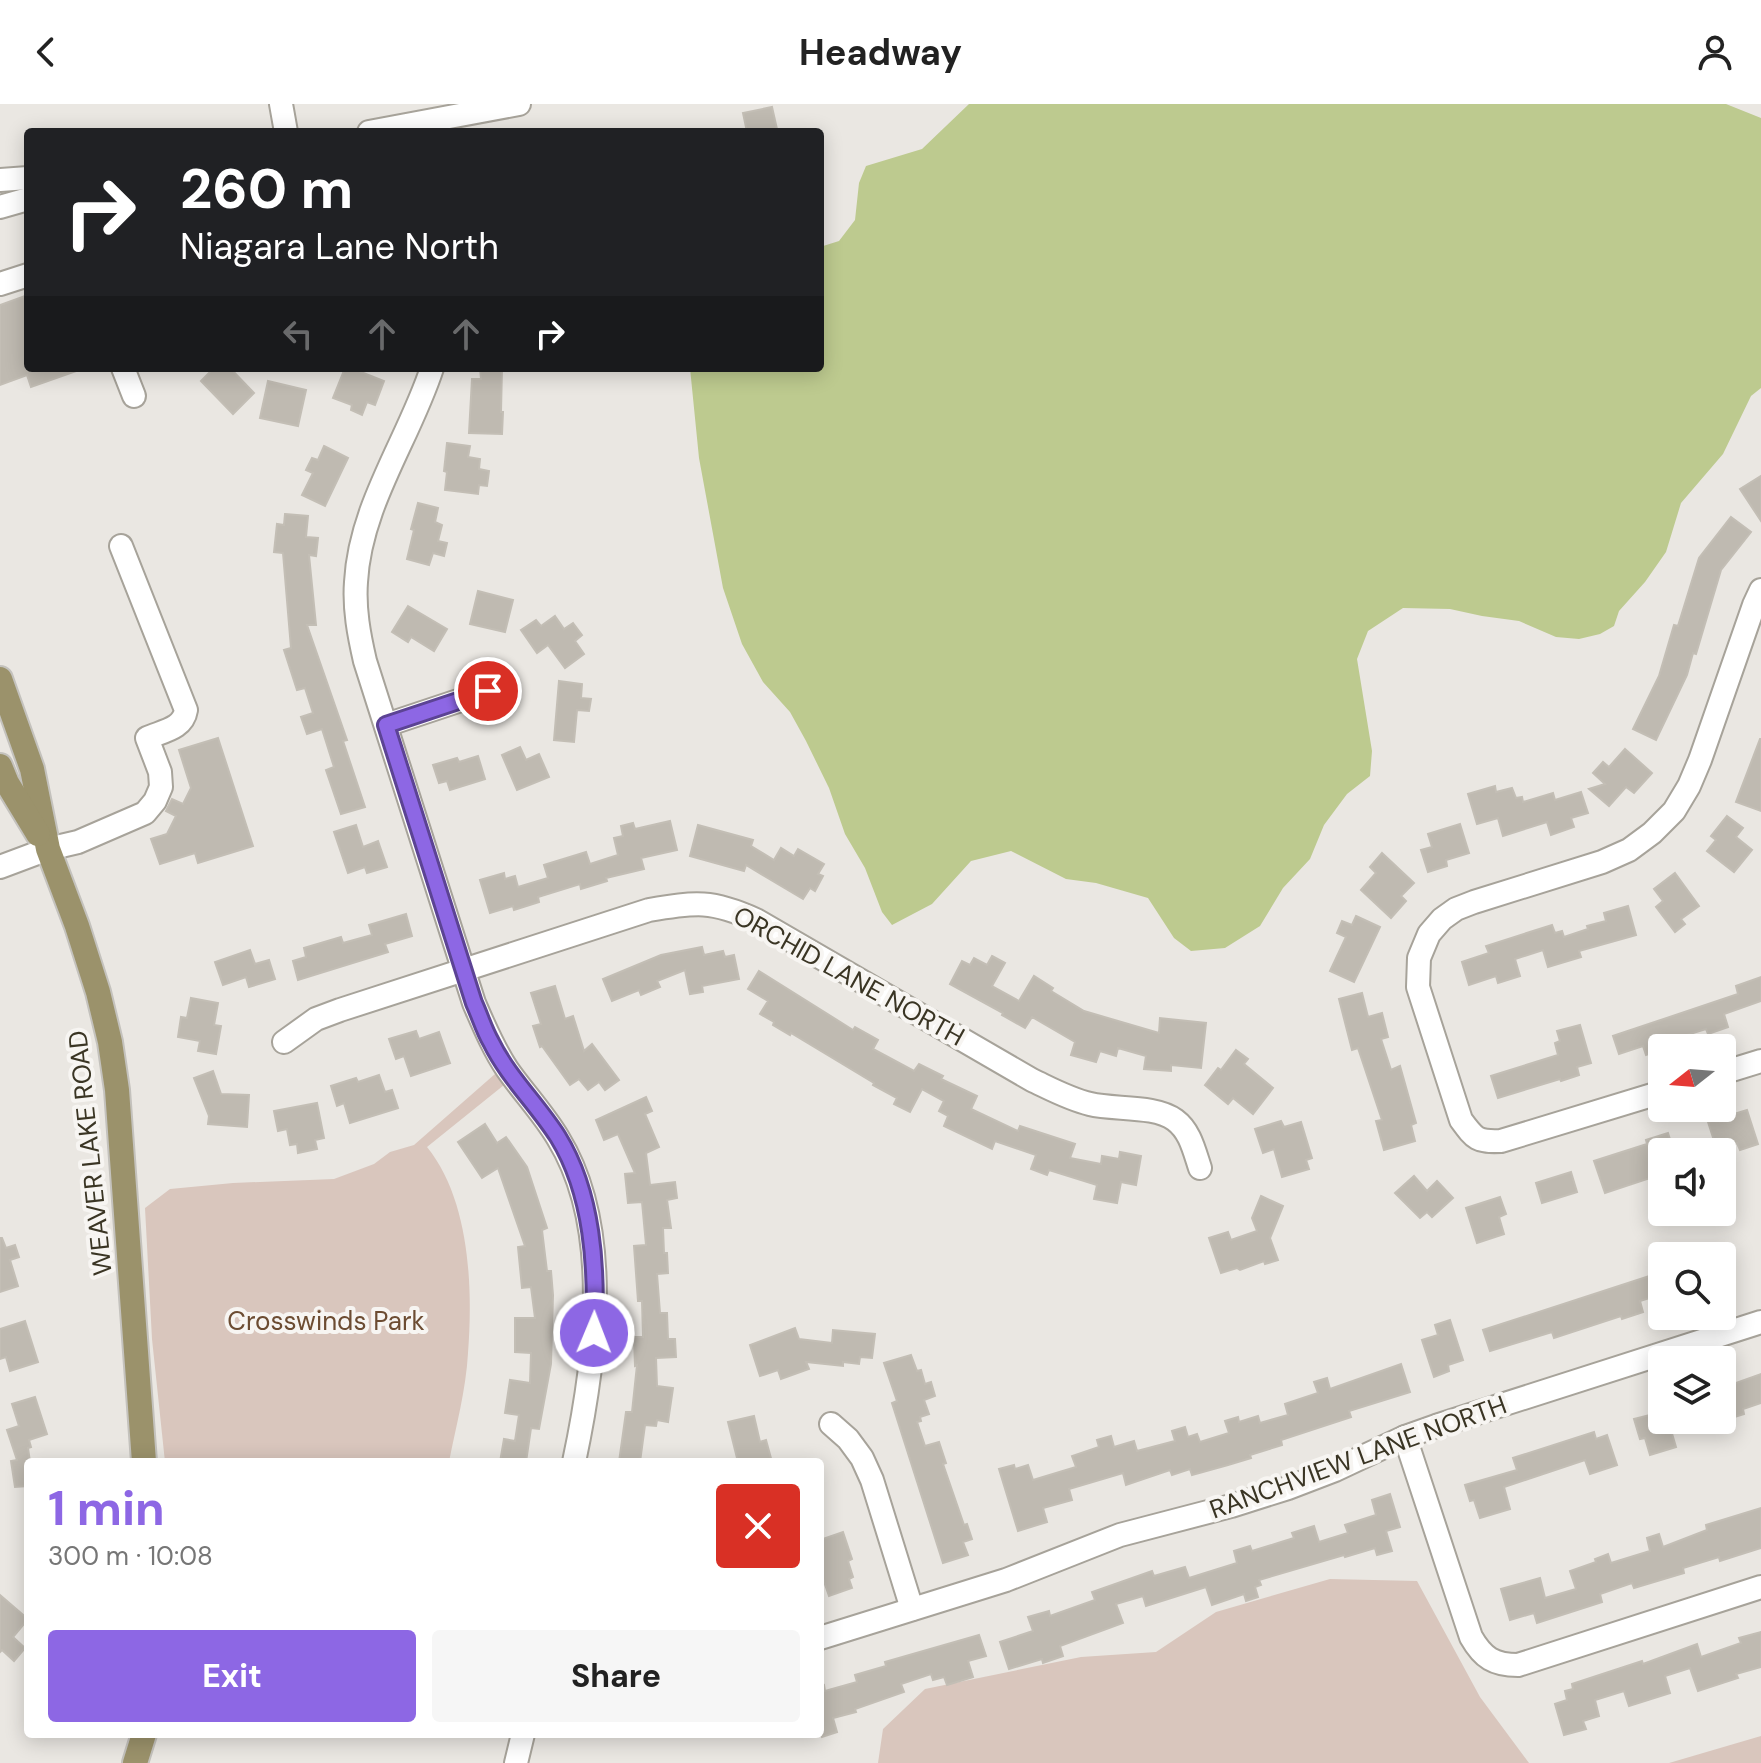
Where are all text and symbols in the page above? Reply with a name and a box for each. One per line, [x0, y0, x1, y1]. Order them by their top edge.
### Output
text: Headway [799, 29, 962, 76]
icon: back [24, 30, 68, 74]
icon: person [1693, 30, 1737, 74]
text: 260 m [180, 152, 353, 225]
icon: right [48, 160, 152, 264]
text: Niagara Lane North [180, 223, 499, 270]
icon: left [276, 312, 320, 356]
icon: ahead [360, 312, 404, 356]
icon: ahead [444, 312, 488, 356]
icon: right [528, 312, 572, 356]
pin [454, 657, 522, 725]
icon: arrive [466, 669, 510, 713]
street label: ORCHID LANE NORTH [727, 898, 971, 1054]
street label: WEAVER LAKE ROAD [60, 1029, 120, 1277]
north arrow [1648, 1034, 1736, 1122]
map controls [1648, 1034, 1736, 1434]
button: sound [1648, 1138, 1736, 1226]
button: search [1648, 1242, 1736, 1330]
position arrow [552, 1291, 636, 1375]
park label: Crosswinds Park [227, 1304, 425, 1338]
button: layers [1648, 1346, 1736, 1434]
street label: RANCHVIEW LANE NORTH [1205, 1387, 1511, 1527]
text: 1 min [48, 1477, 165, 1540]
button: close [716, 1484, 800, 1568]
text: 300 m · 10:08 [48, 1539, 213, 1573]
button: Exit [48, 1630, 416, 1722]
button: Share [432, 1630, 800, 1722]

